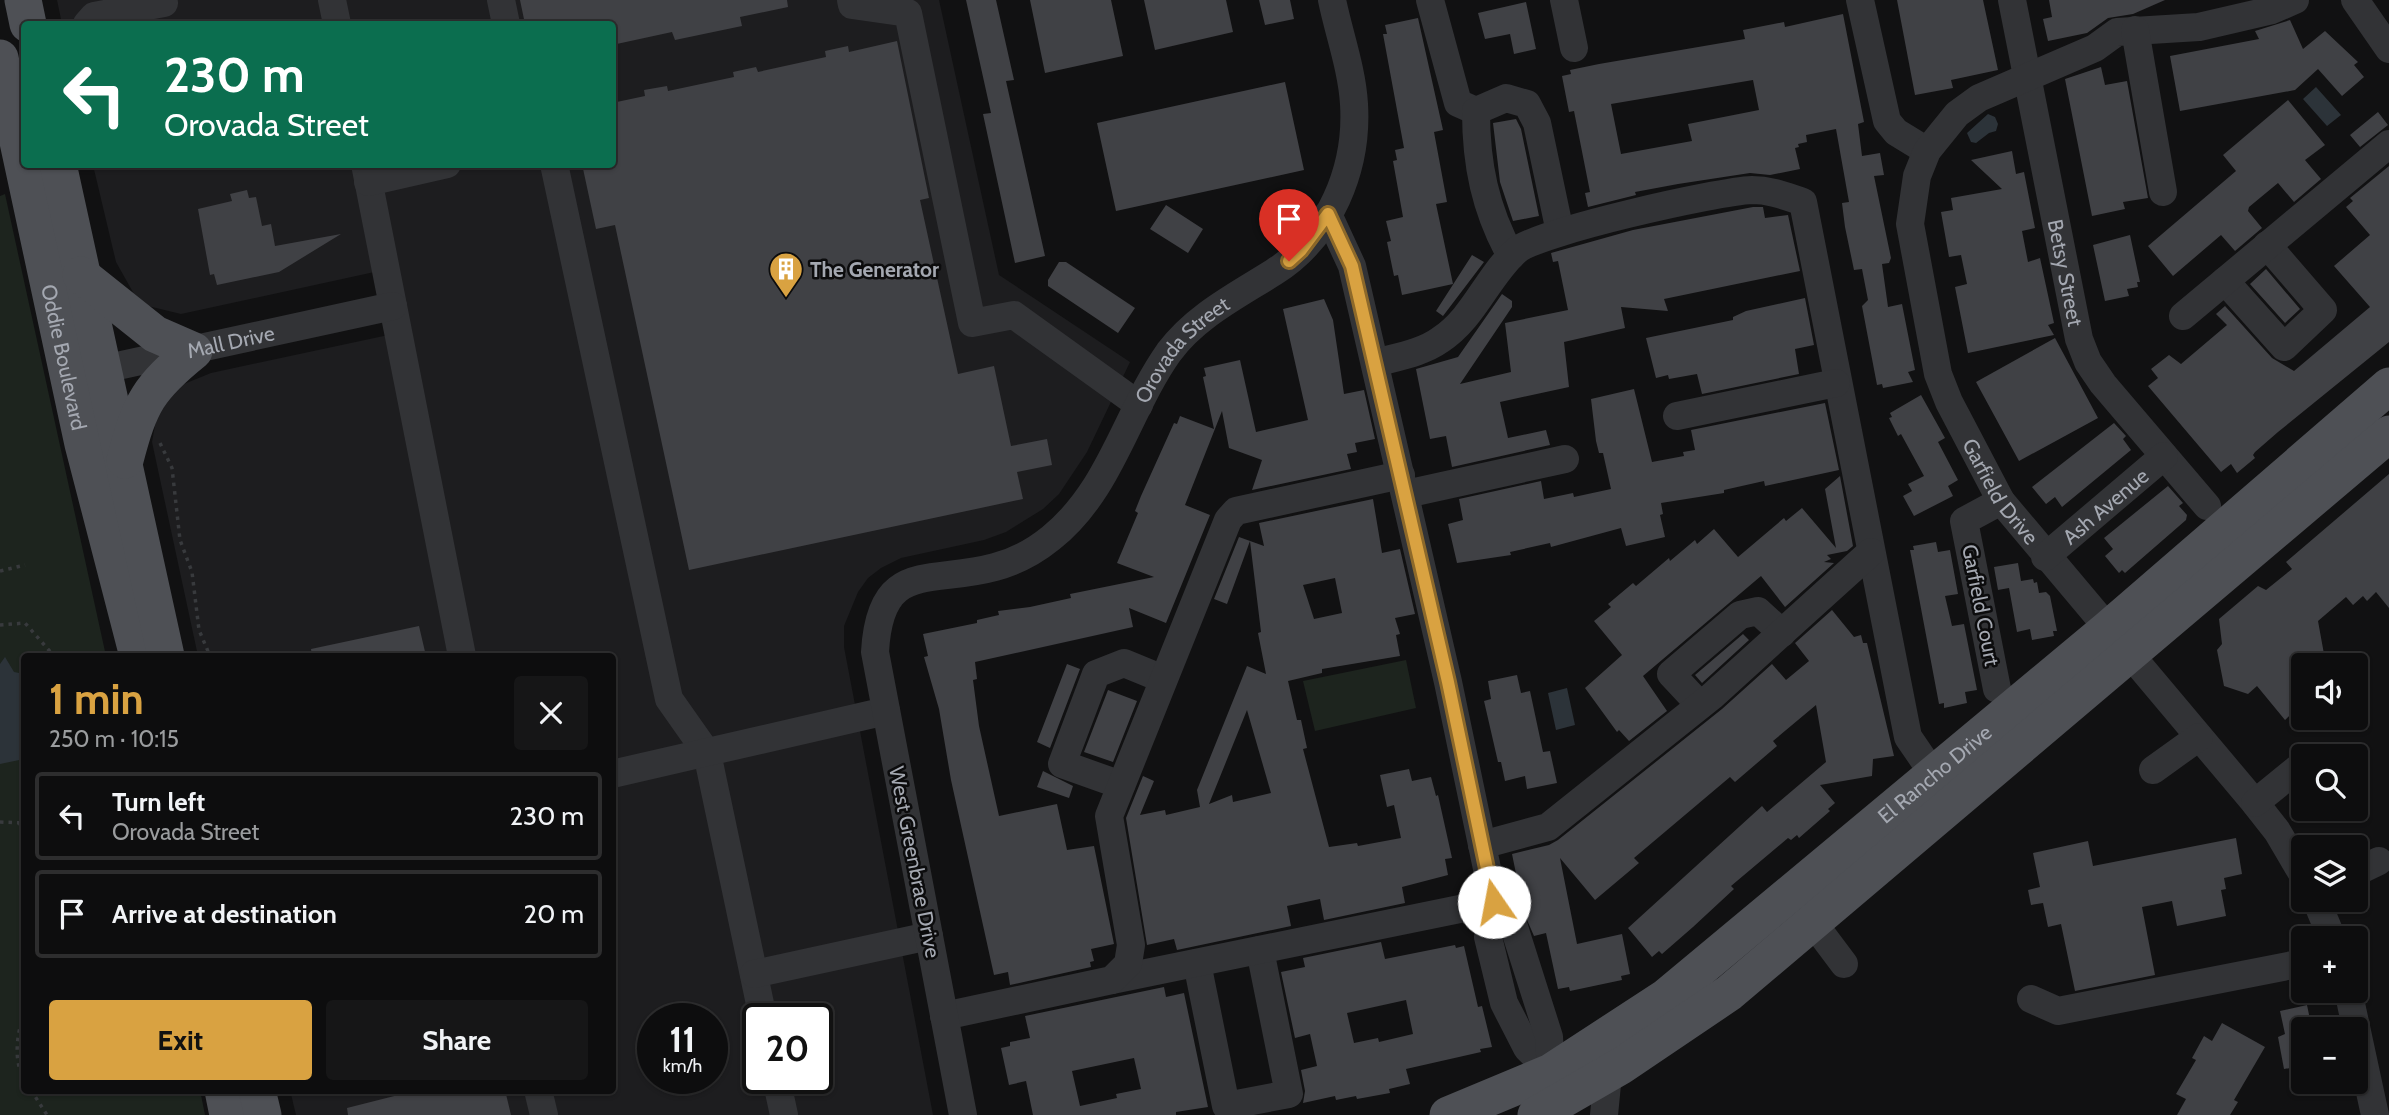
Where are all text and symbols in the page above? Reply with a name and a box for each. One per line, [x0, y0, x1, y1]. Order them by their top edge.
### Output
text: 230 m [164, 45, 305, 104]
icon: left [49, 49, 140, 140]
text: Orovada Street [164, 105, 369, 144]
pin [1259, 189, 1319, 261]
icon: arrive [1270, 200, 1308, 238]
street label: Betsy Street [2043, 217, 2089, 328]
building icon: The Generator [767, 250, 805, 299]
place label: The Generator [810, 257, 939, 282]
street label: Oddie Boulevard [37, 282, 92, 432]
street label: Orovada Street [1129, 291, 1234, 407]
street label: Mall Drive [185, 320, 277, 363]
street label: Garfield Drive [1958, 434, 2044, 549]
street label: Ash Avenue [2057, 462, 2153, 549]
street label: Garfield Court [1957, 542, 2005, 668]
map controls [2291, 653, 2368, 1094]
button: sound [2291, 653, 2368, 730]
text: 1 min [49, 673, 144, 725]
button: close [514, 676, 588, 750]
street label: El Rancho Drive [1872, 719, 1996, 828]
text: 250 m · 10:15 [49, 725, 179, 753]
button: search [2291, 744, 2368, 821]
street label: West Greenbrae Drive [884, 764, 946, 960]
text: Turn left [112, 786, 205, 818]
icon: left [53, 797, 91, 835]
text: 230 m [510, 800, 584, 832]
text: Orovada Street [112, 818, 259, 846]
button: layers [2291, 835, 2368, 912]
position arrow [1457, 865, 1531, 939]
icon: arrive [53, 895, 91, 933]
text: Arrive at destination [112, 898, 337, 930]
text: 20 m [524, 898, 584, 930]
button: + [2291, 926, 2368, 1003]
button: Exit [49, 1000, 312, 1080]
button: Share [326, 1000, 588, 1080]
speed limit sign: 20 [742, 1003, 833, 1094]
button: − [2291, 1017, 2368, 1094]
text: 11 [670, 1018, 695, 1061]
text: km/h [663, 1055, 702, 1077]

